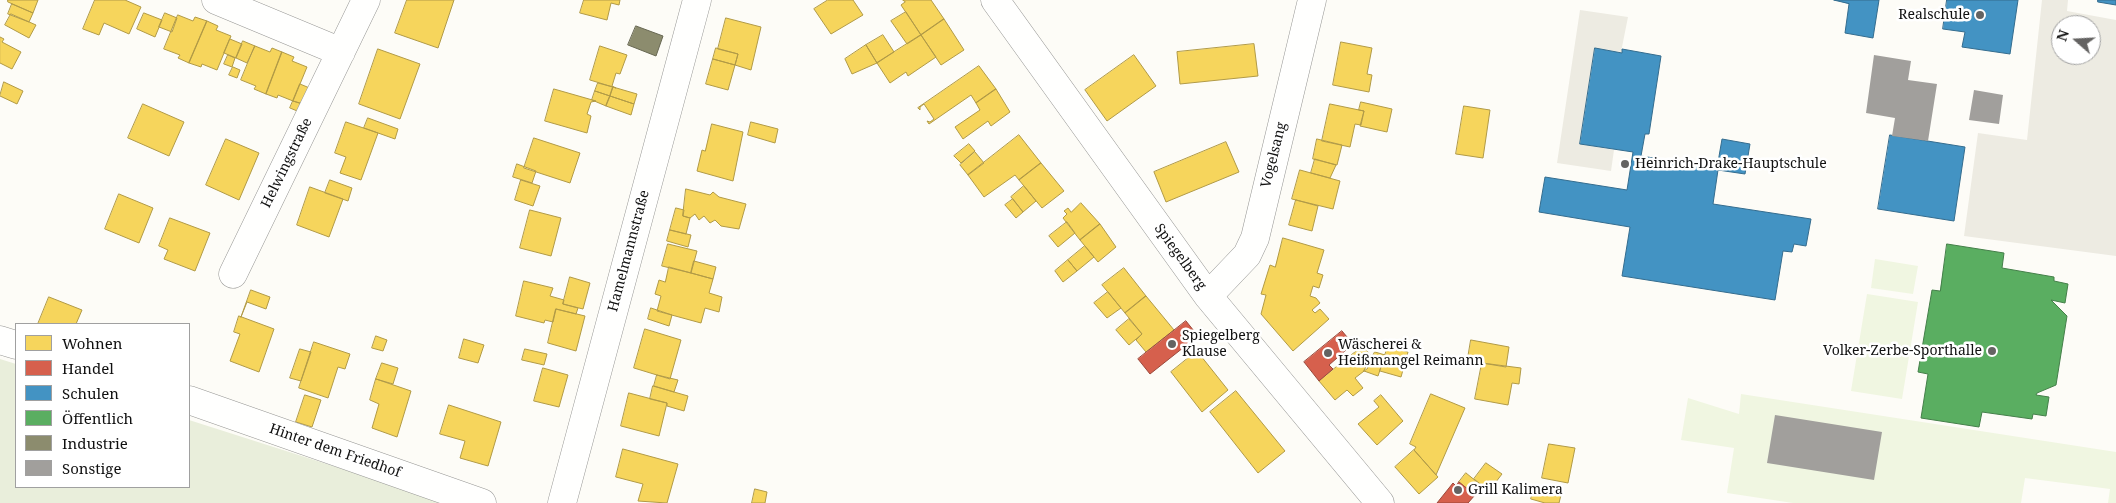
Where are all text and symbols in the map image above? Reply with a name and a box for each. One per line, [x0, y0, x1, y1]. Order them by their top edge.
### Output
place label: Realschule [1898, 7, 1970, 23]
marker: Realschule [1974, 9, 1986, 21]
north arrow [2051, 15, 2101, 65]
text: N [2052, 27, 2073, 44]
street label: Helwingstraße [258, 115, 316, 211]
street label: Vogelsang [1258, 121, 1290, 189]
place label: Heinrich-Drake-Hauptschule [1635, 156, 1827, 172]
marker: Heinrich-Drake-Hauptschule [1619, 158, 1631, 170]
street label: Hamelmannstraße [605, 188, 653, 314]
street label: Spiegelberg [1150, 221, 1210, 293]
legend [15, 323, 190, 488]
place label: Spiegelberg Klause [1182, 328, 1260, 361]
text: Wohnen [62, 333, 122, 353]
place label: Wäscherei & Heißmangel Reimann [1338, 337, 1484, 370]
marker: Spiegelberg Klause [1166, 338, 1178, 350]
place label: Volker-Zerbe-Sporthalle [1823, 343, 1982, 359]
marker: Volker-Zerbe-Sporthalle [1986, 345, 1998, 357]
marker: Wäscherei & Heißmangel Reimann [1322, 347, 1334, 359]
text: Handel [62, 358, 114, 378]
text: Schulen [62, 383, 119, 403]
text: Öffentlich [62, 408, 133, 428]
street label: Hinter dem Friedhof [267, 421, 403, 481]
text: Industrie [62, 433, 128, 453]
text: Sonstige [62, 458, 121, 478]
place label: Grill Kalimera [1468, 482, 1563, 498]
marker: Grill Kalimera [1452, 484, 1464, 496]

